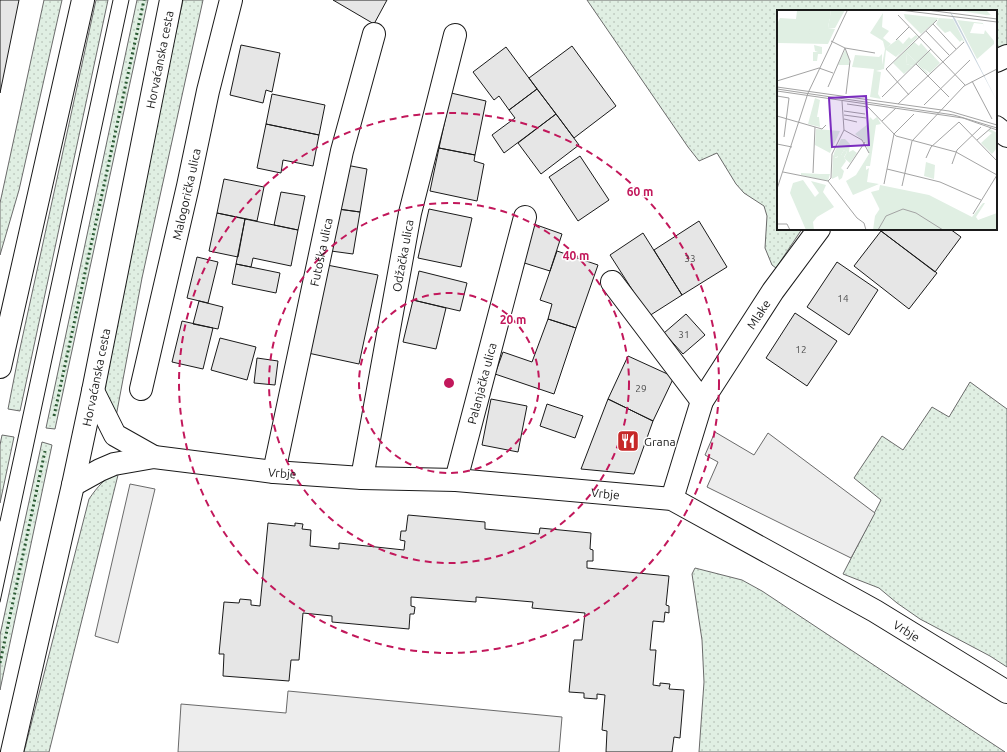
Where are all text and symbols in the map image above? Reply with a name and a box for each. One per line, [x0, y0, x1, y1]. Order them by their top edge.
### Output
street label: Horvaćanska cesta [143, 10, 175, 109]
inset map [777, 10, 997, 230]
street label: Malogorička ulica [169, 147, 202, 241]
text: 60 m [627, 185, 653, 198]
street label: Futoška ulica [307, 216, 334, 287]
street label: Odžačka ulica [389, 218, 415, 293]
text: 40 m [563, 249, 589, 262]
house number: 33 [684, 253, 696, 264]
house number: 14 [837, 293, 849, 304]
street label: Mlake [744, 297, 772, 331]
text: 20 m [500, 313, 526, 326]
street label: Horvaćanska cesta [79, 327, 112, 427]
house number: 31 [678, 329, 690, 340]
street label: Palanjačka ulica [464, 341, 498, 425]
house number: 12 [795, 344, 807, 355]
centre of rings [442, 376, 456, 390]
house number: 29 [635, 383, 647, 394]
restaurant icon: Grana [615, 428, 641, 454]
place label: Grana [644, 435, 676, 448]
street label: Vrbje [267, 465, 297, 480]
street label: Vrbje [591, 485, 620, 501]
street label: Vrbje [891, 618, 922, 644]

